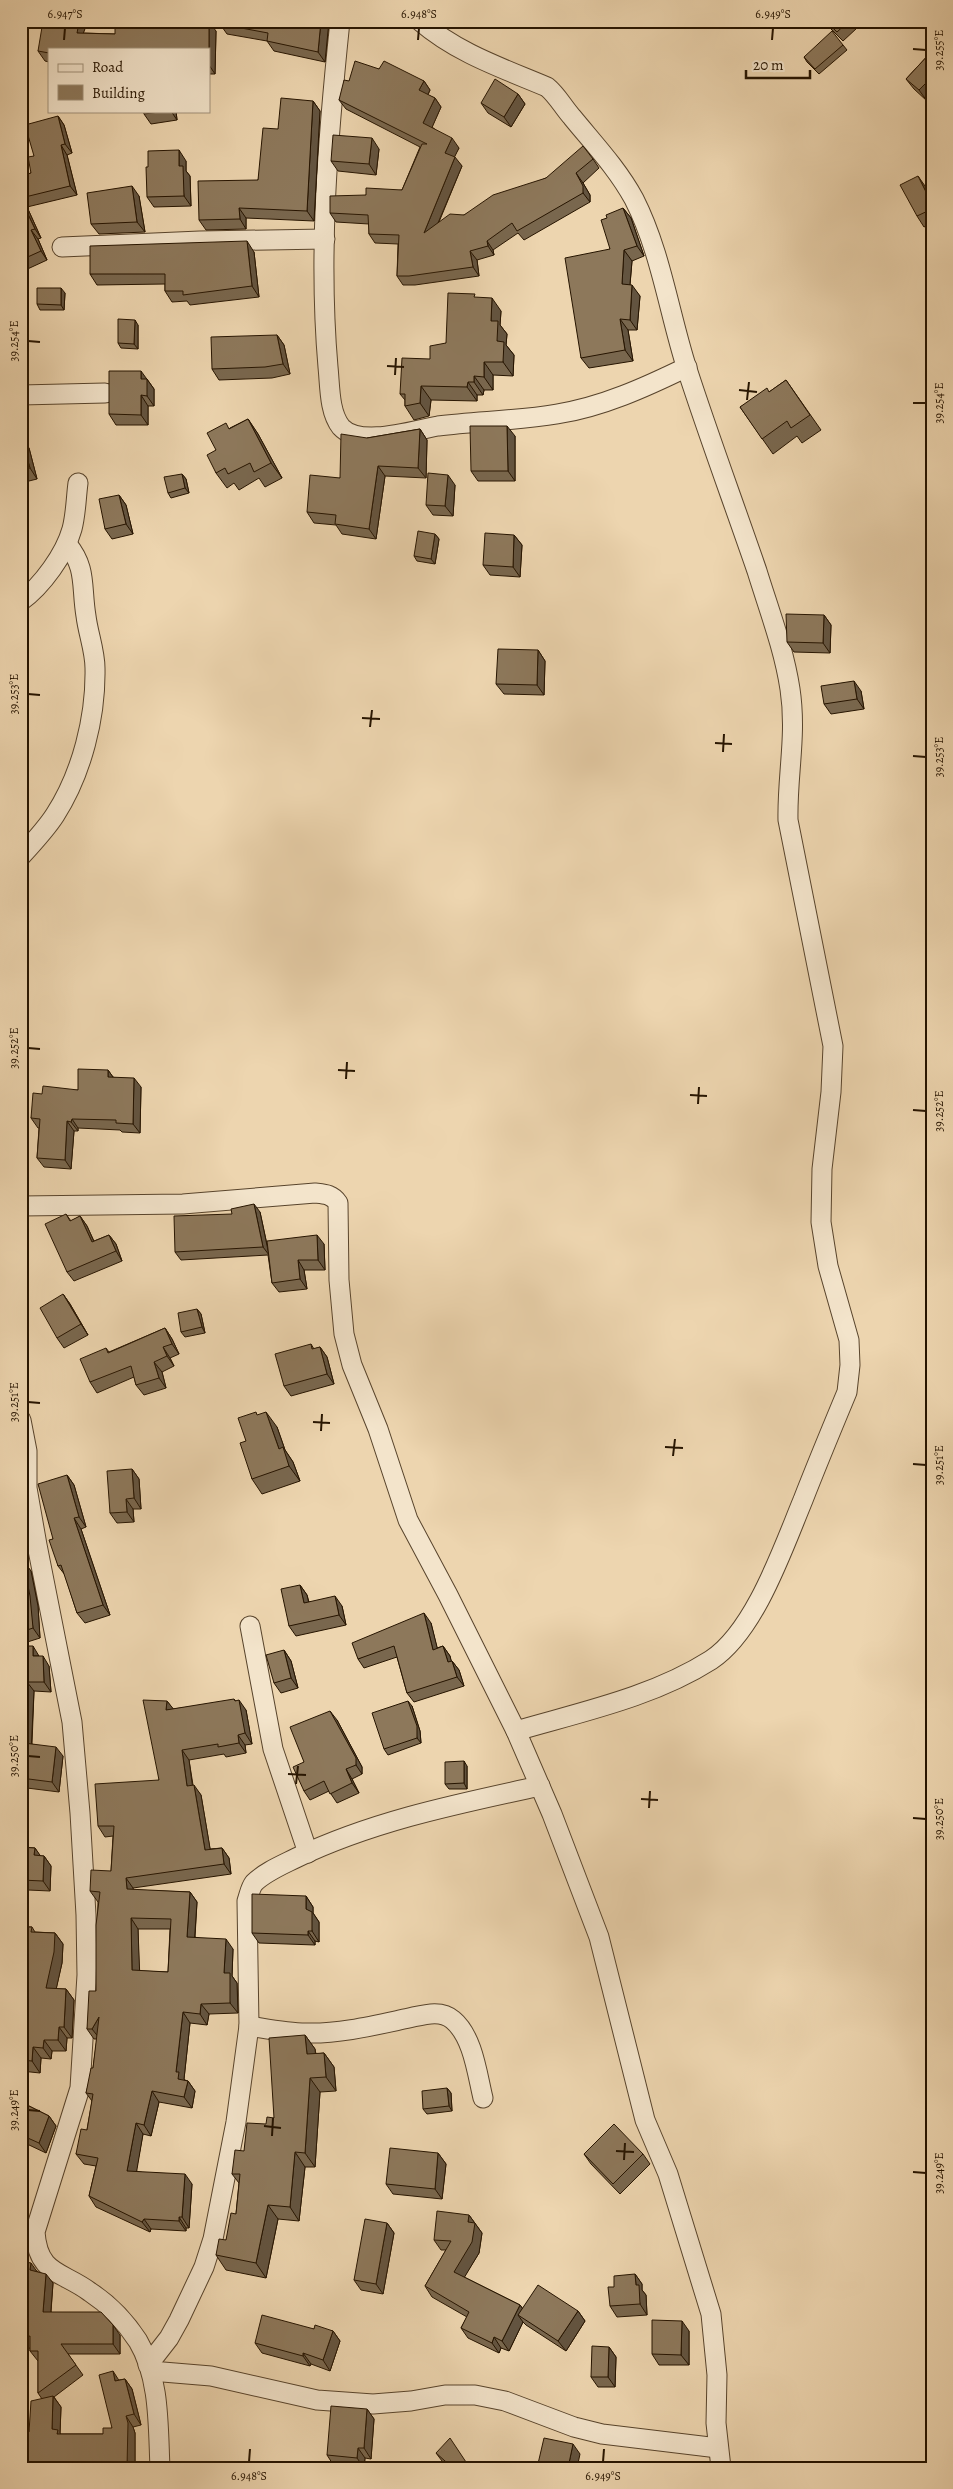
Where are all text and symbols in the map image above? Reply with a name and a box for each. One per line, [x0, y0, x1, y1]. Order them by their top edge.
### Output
text: 6.947°S [47, 6, 83, 22]
text: 6.948°S [401, 6, 437, 22]
text: 6.949°S [755, 6, 791, 22]
text: 39.255°E [931, 30, 947, 70]
legend [48, 48, 210, 112]
scale bar [746, 48, 809, 80]
text: 20 m [753, 55, 784, 75]
text: Road [92, 57, 124, 77]
text: Building [92, 83, 145, 103]
text: 39.254°E [6, 320, 22, 362]
text: 39.254°E [931, 382, 947, 424]
text: 39.253°E [6, 674, 22, 714]
text: 39.253°E [931, 737, 947, 777]
text: 39.252°E [6, 1027, 22, 1069]
text: 39.252°E [931, 1090, 947, 1132]
text: 39.251°E [6, 1382, 22, 1422]
text: 39.251°E [931, 1445, 947, 1485]
text: 39.250°E [6, 1735, 22, 1777]
text: 39.250°E [931, 1798, 947, 1840]
text: 39.249°E [6, 2089, 22, 2131]
text: 39.249°E [931, 2152, 947, 2194]
text: 6.948°S [231, 2468, 267, 2484]
text: 6.949°S [585, 2468, 621, 2484]

